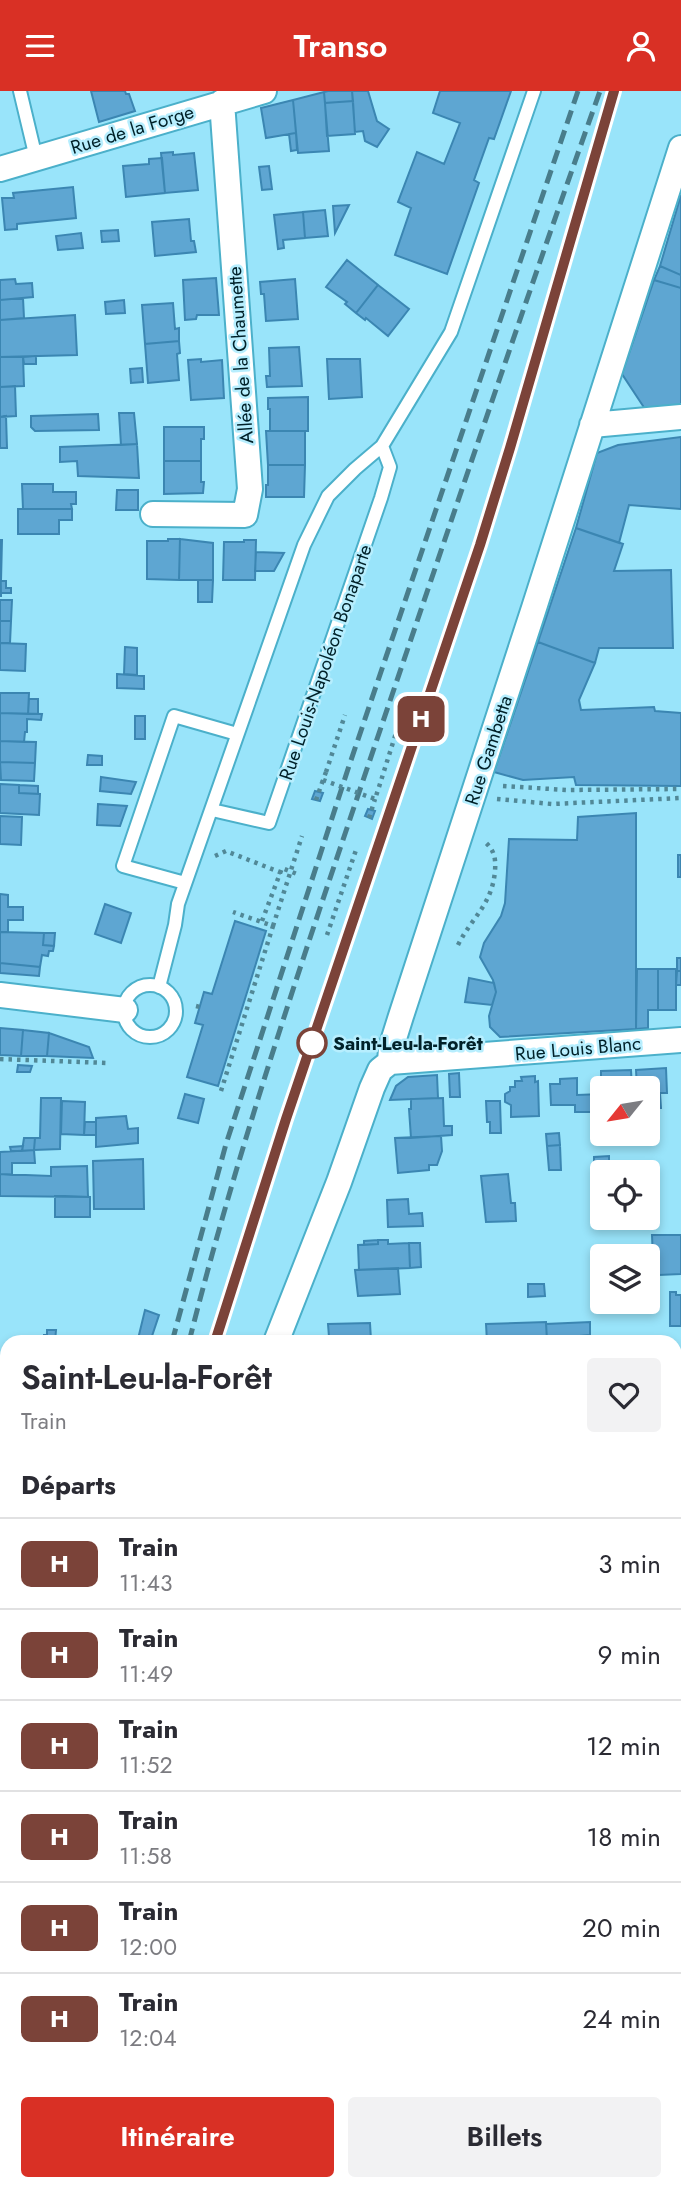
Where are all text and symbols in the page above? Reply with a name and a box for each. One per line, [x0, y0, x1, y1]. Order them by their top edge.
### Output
text: Transo [294, 23, 387, 69]
icon: menu [21, 27, 59, 65]
icon: person [622, 27, 660, 65]
street label: Rue de la Forge [67, 98, 197, 161]
street label: Allée de la Chaumette [221, 265, 260, 445]
street label: Rue Louis-Napoléon Bonaparte [272, 540, 379, 784]
street label: Rue Gambetta [458, 692, 519, 808]
line badge: H [398, 696, 444, 742]
text: H [412, 701, 430, 736]
marker: Saint-Leu-la-Forêt [297, 1028, 327, 1058]
place label: Saint-Leu-la-Forêt [333, 1030, 483, 1057]
street label: Rue Louis Blanc [514, 1030, 642, 1067]
north arrow [590, 1076, 660, 1146]
map controls [590, 1076, 660, 1314]
button: locate [590, 1160, 660, 1230]
button: layers [590, 1244, 660, 1314]
text: Saint-Leu-la-Forêt [21, 1354, 272, 1401]
button: heart [587, 1358, 661, 1432]
text: Train [21, 1404, 67, 1438]
text: Départs [21, 1466, 116, 1504]
text: Train [119, 1528, 178, 1566]
text: 3 min [598, 1545, 661, 1583]
text: H [50, 1546, 69, 1581]
text: 11:43 [119, 1566, 173, 1600]
text: Train [119, 1619, 178, 1657]
text: 9 min [598, 1636, 661, 1674]
text: H [50, 1637, 69, 1672]
text: 11:49 [119, 1657, 173, 1691]
text: Train [119, 1710, 178, 1748]
text: 12 min [586, 1727, 661, 1765]
text: H [50, 1728, 69, 1763]
text: 11:52 [119, 1748, 173, 1782]
text: Train [119, 1801, 178, 1839]
text: 18 min [587, 1818, 661, 1856]
text: H [50, 1819, 69, 1854]
text: 11:58 [119, 1839, 172, 1873]
text: Train [119, 1892, 178, 1930]
text: 20 min [582, 1909, 661, 1947]
text: H [50, 1910, 69, 1945]
text: 12:00 [119, 1930, 177, 1964]
text: Train [119, 1983, 178, 2021]
text: 24 min [583, 2000, 661, 2038]
text: H [50, 2001, 69, 2036]
text: 12:04 [119, 2021, 177, 2055]
button: Itinéraire [21, 2097, 334, 2177]
button: Billets [348, 2097, 661, 2177]

